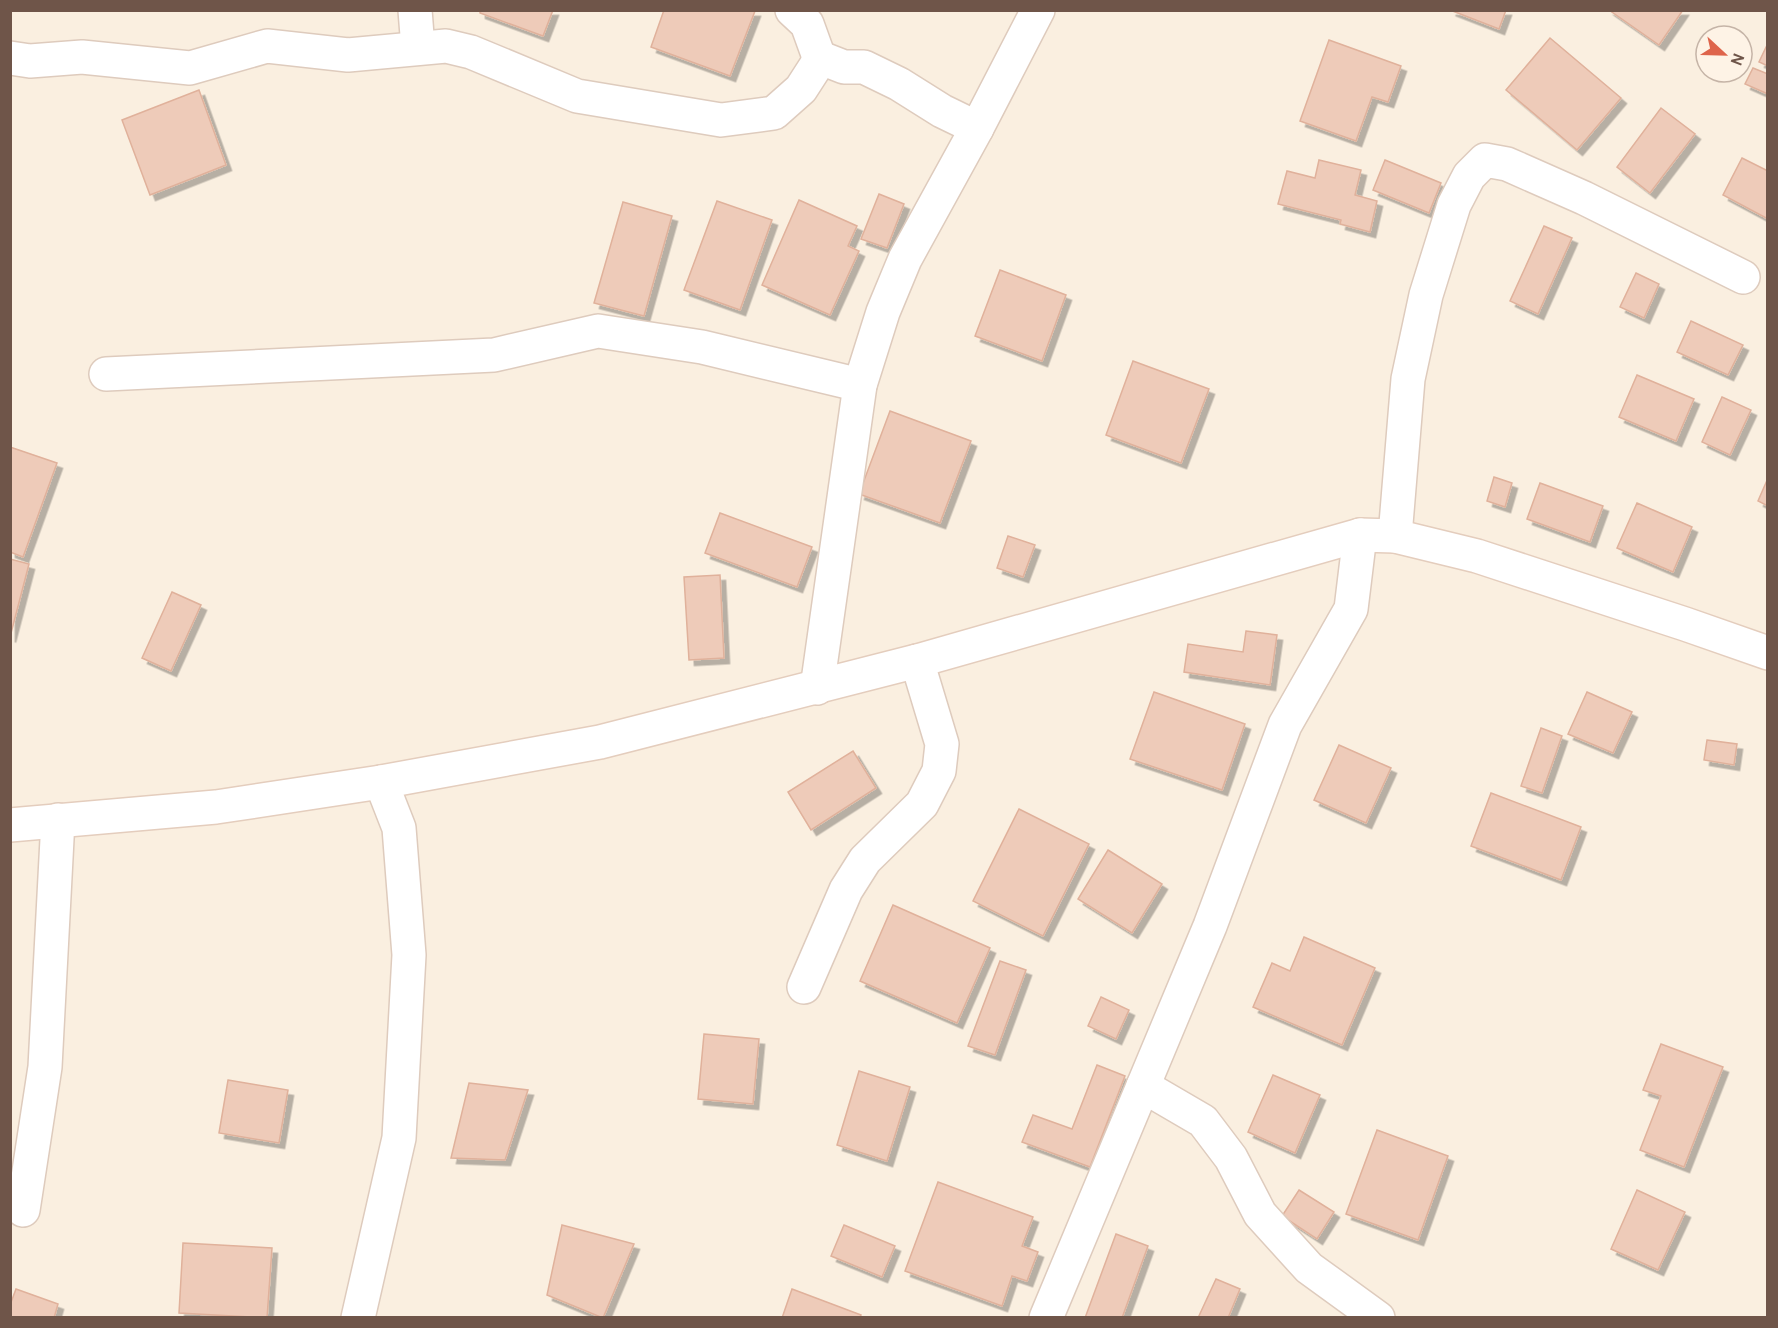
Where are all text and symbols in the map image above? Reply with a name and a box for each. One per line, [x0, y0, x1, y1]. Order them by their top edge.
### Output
north arrow [1694, 24, 1754, 84]
text: N [1725, 50, 1747, 68]

